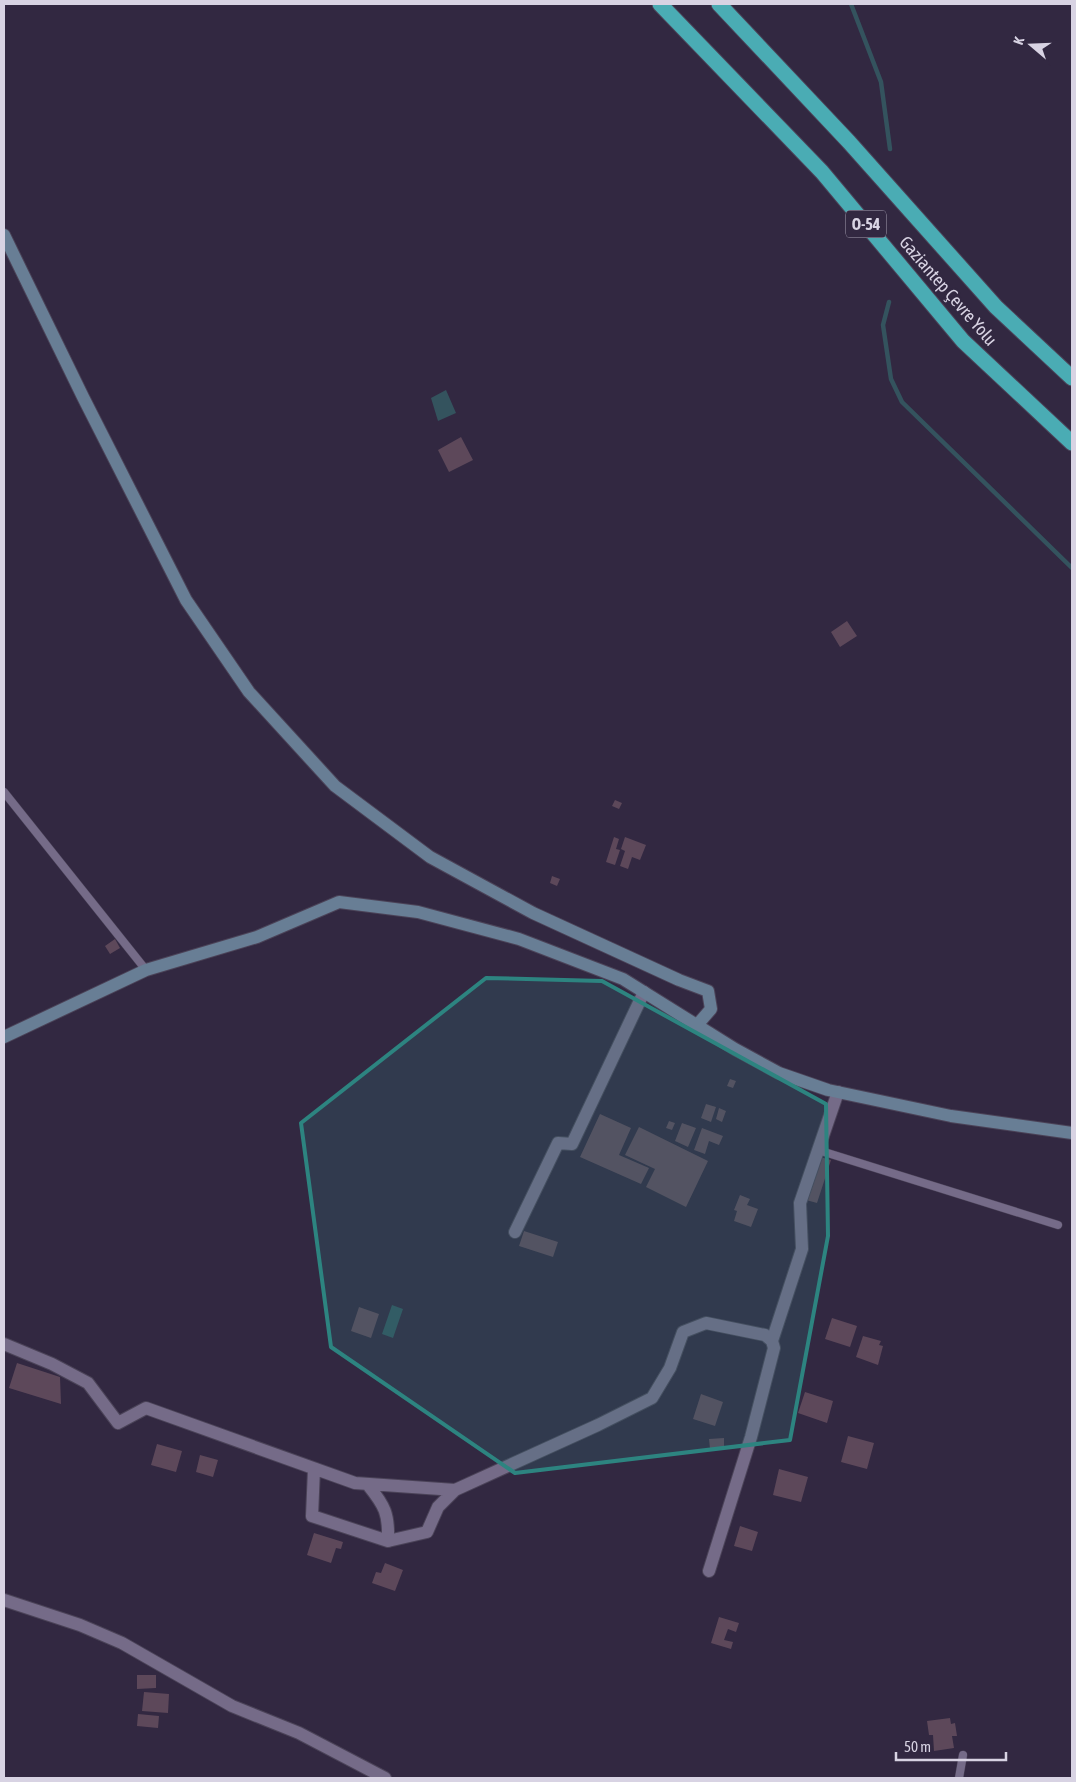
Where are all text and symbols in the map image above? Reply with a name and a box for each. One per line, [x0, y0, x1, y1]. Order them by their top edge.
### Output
north arrow [1006, 20, 1056, 70]
text: K [1010, 35, 1027, 47]
road number: O-54 [846, 210, 886, 238]
street label: Gaziantep Çevre Yolu [895, 232, 1002, 350]
scale bar [896, 1730, 1006, 1762]
text: 50 m [904, 1738, 931, 1755]

